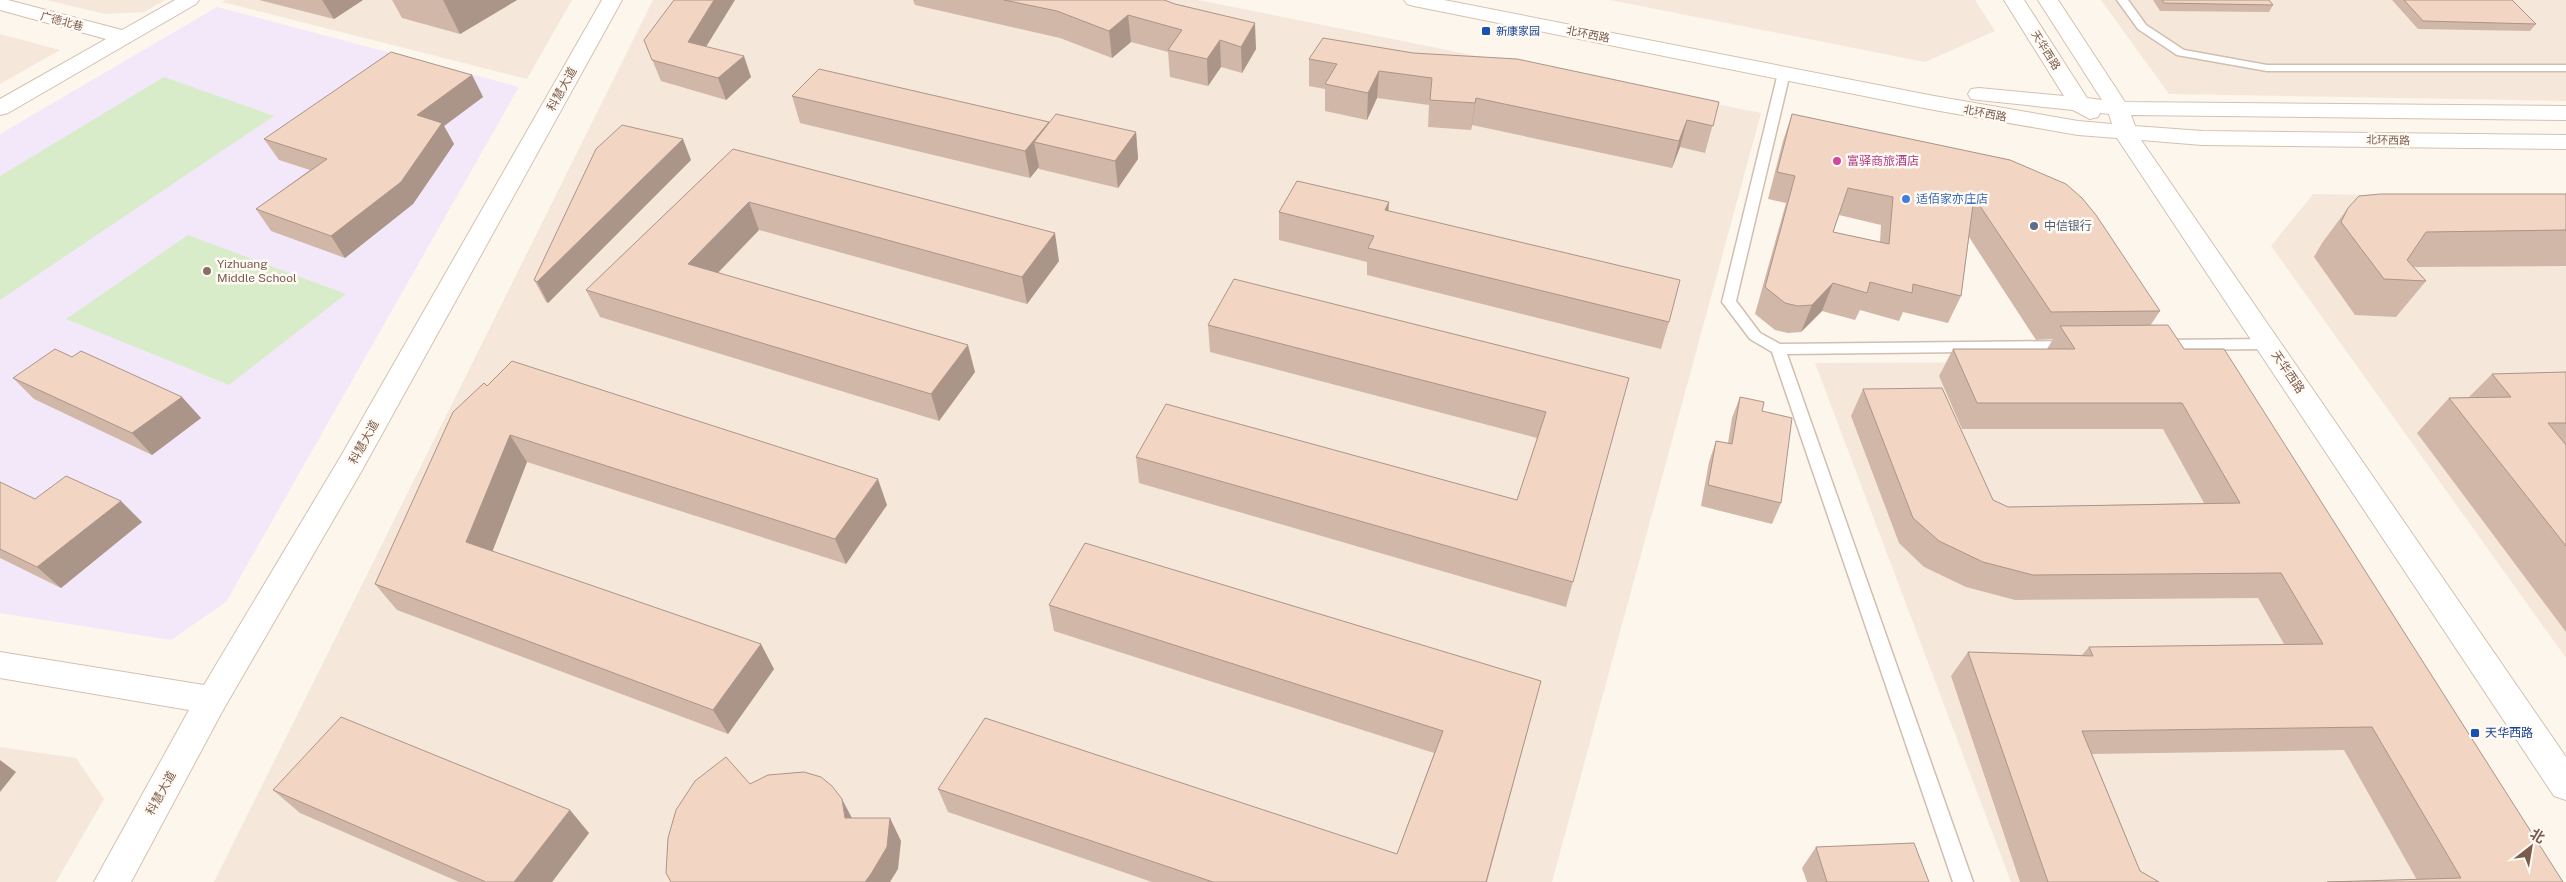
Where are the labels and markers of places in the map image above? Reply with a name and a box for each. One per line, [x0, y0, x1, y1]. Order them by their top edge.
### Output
marker: 新康家园 [1480, 25, 1492, 37]
place label: 新康家园 [1496, 25, 1540, 37]
place label: 富驿商旅酒店 [1847, 154, 1919, 168]
marker: 富驿商旅酒店 [1831, 155, 1843, 167]
place label: 适佰家亦庄店 [1916, 192, 1988, 206]
marker: 适佰家亦庄店 [1900, 193, 1912, 205]
place label: 中信银行 [2044, 219, 2092, 233]
marker: 中信银行 [2028, 220, 2040, 232]
place label: Yizhuang Middle School [217, 257, 297, 285]
marker: Yizhuang Middle School [201, 265, 213, 277]
place label: 天华西路 [2485, 726, 2533, 740]
marker: 天华西路 [2469, 727, 2481, 739]

